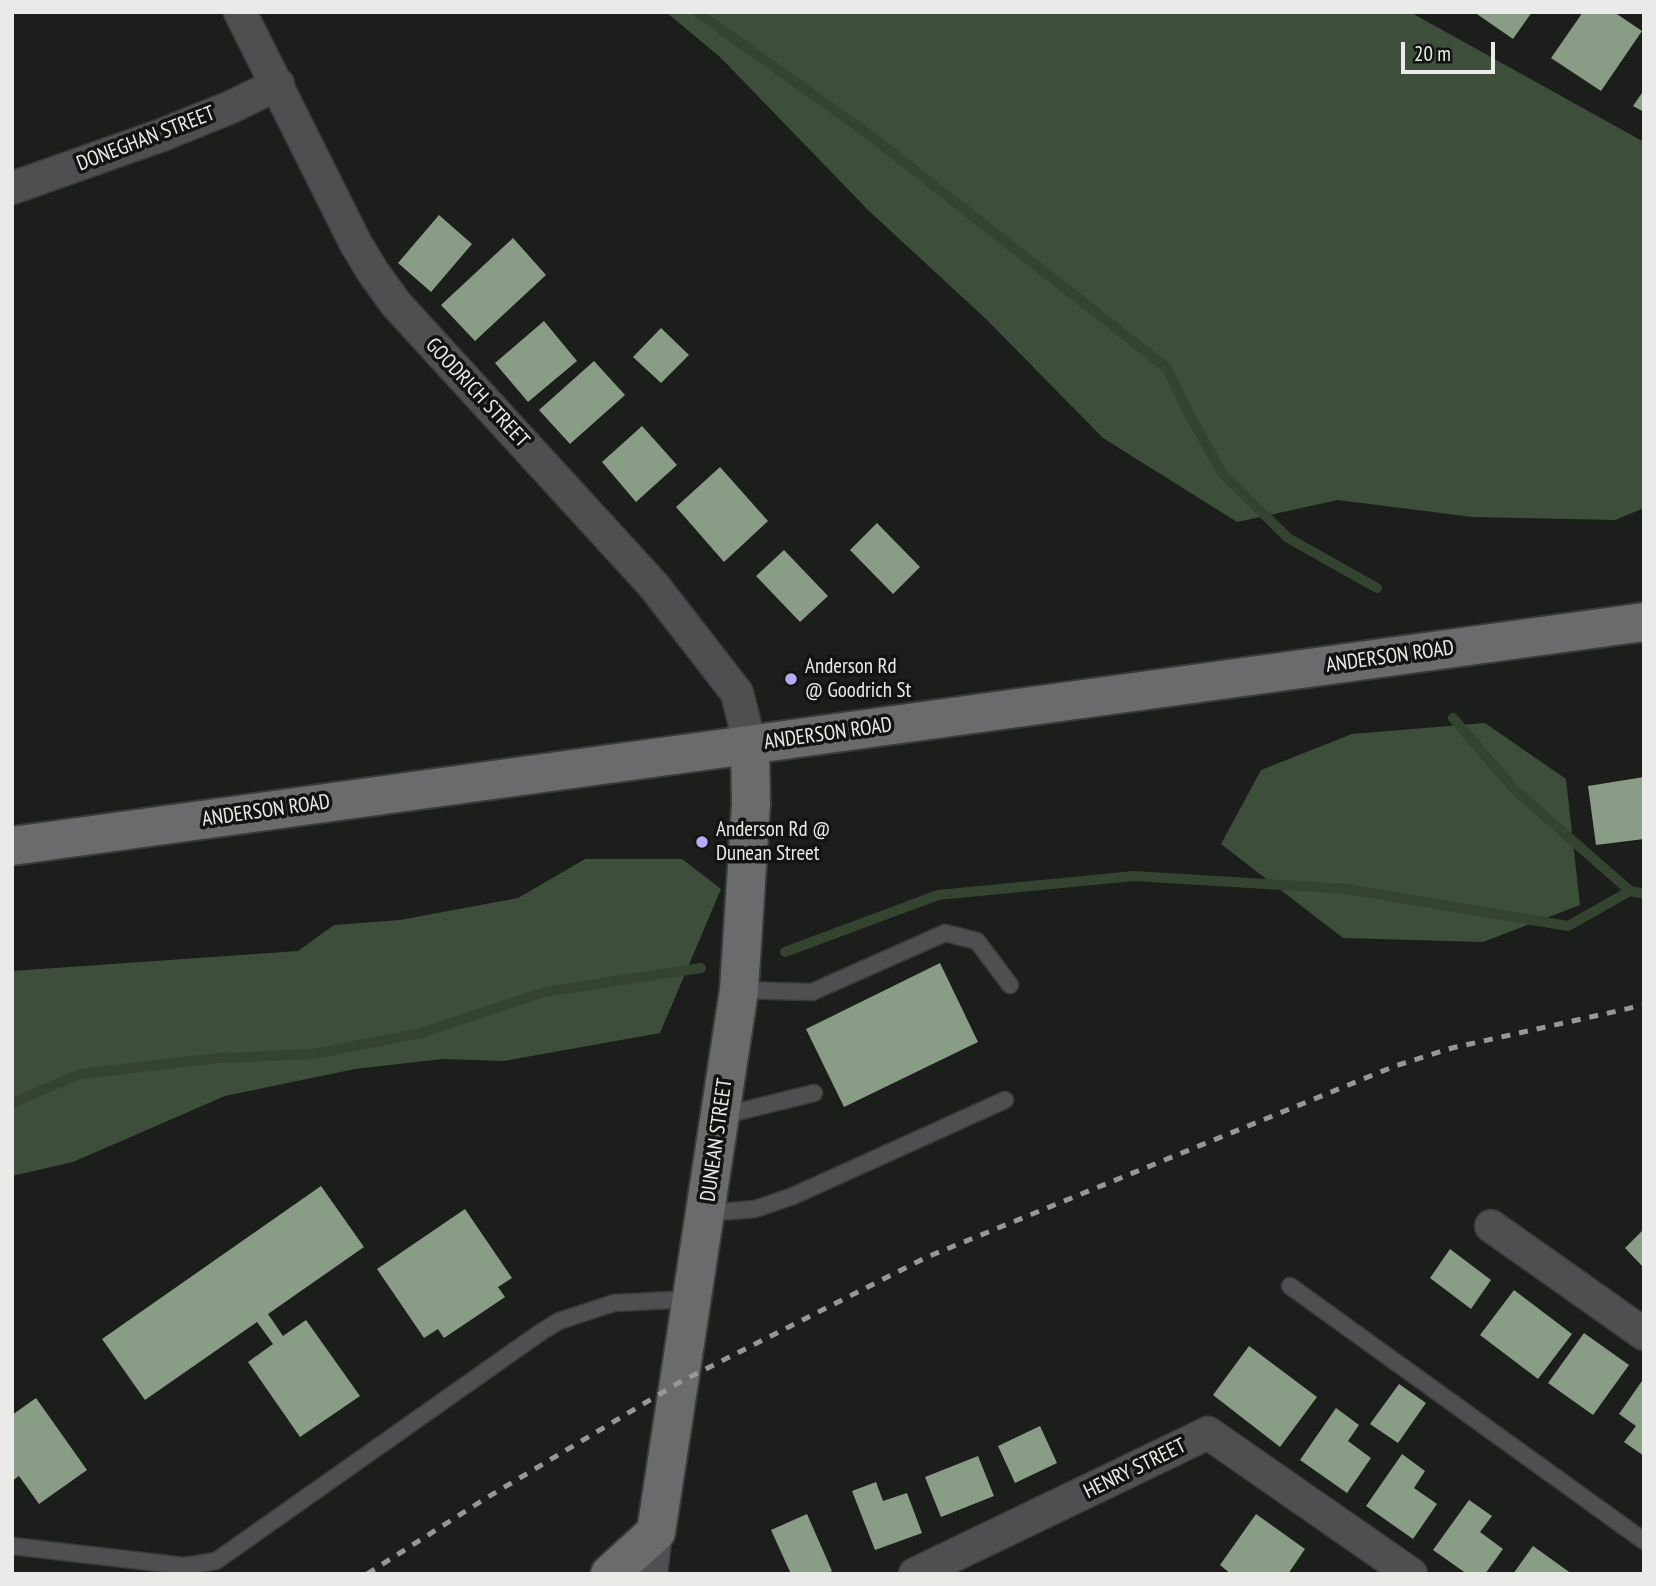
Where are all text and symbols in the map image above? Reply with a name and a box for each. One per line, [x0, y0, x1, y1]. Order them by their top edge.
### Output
scale bar [1404, 28, 1498, 72]
text: 20 m [1414, 40, 1451, 67]
street label: DONEGHAN STREET [73, 101, 219, 177]
street label: GOODRICH STREET [420, 333, 534, 453]
street label: ANDERSON ROAD [1324, 636, 1456, 678]
place label: Anderson Rd @ Goodrich St [805, 654, 911, 704]
marker: Anderson Rd @ Goodrich St [783, 671, 799, 687]
street label: ANDERSON ROAD [762, 713, 894, 755]
street label: ANDERSON ROAD [200, 790, 332, 832]
place label: Anderson Rd @ Dunean Street [716, 817, 830, 867]
marker: Anderson Rd @ Dunean Street [694, 834, 710, 850]
street label: DUNEAN STREET [696, 1077, 738, 1203]
street label: HENRY STREET [1080, 1433, 1190, 1505]

